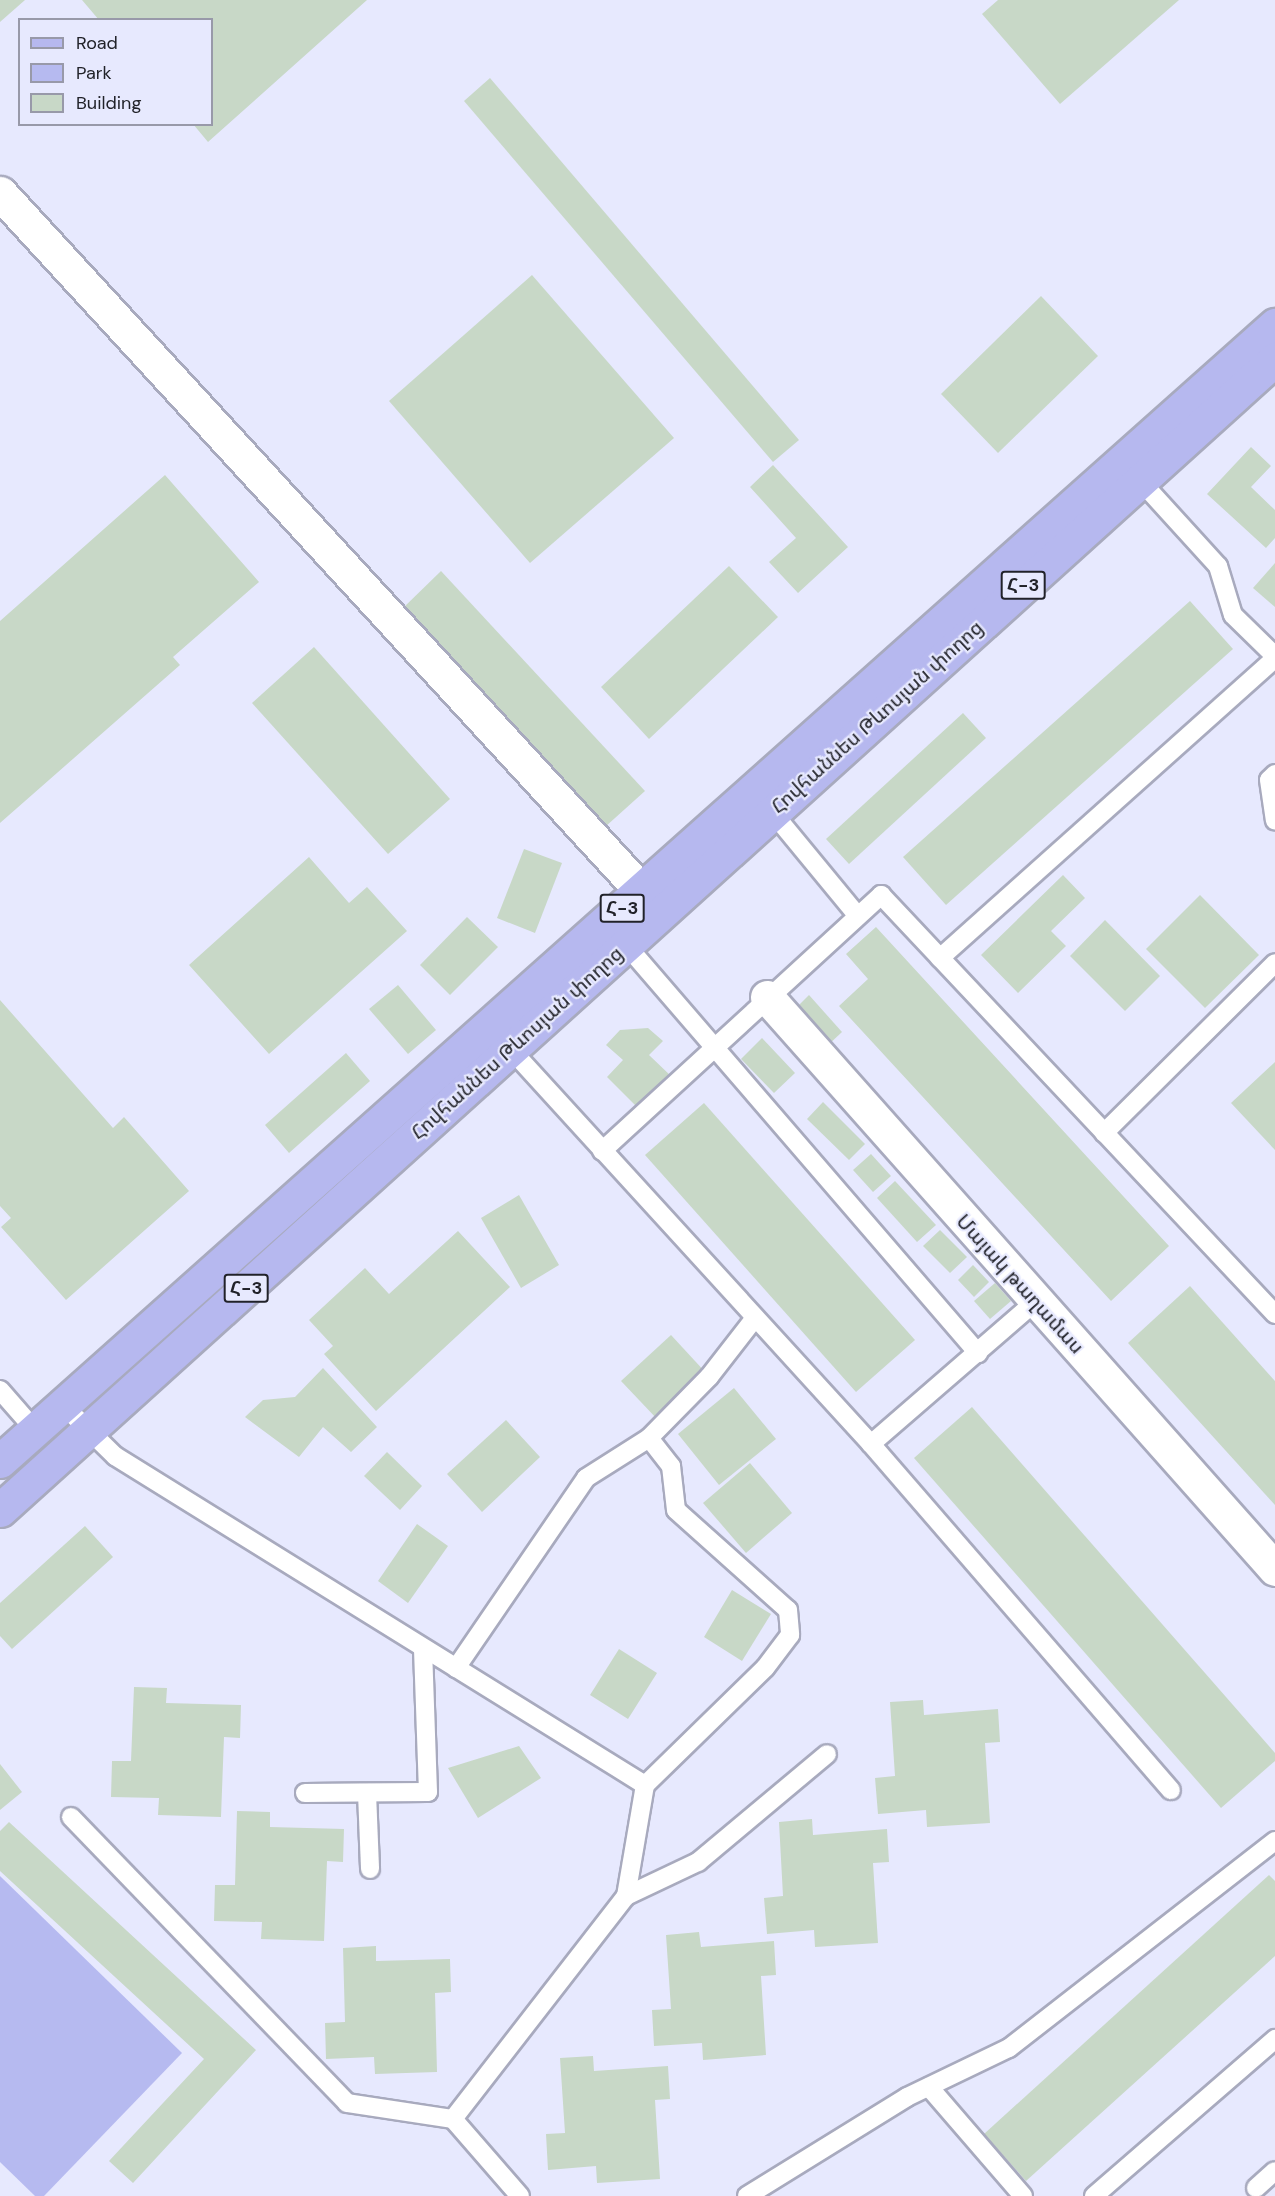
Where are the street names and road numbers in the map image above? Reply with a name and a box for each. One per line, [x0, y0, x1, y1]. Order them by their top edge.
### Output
road number: Հ-3 [1000, 570, 1046, 600]
street label: Հովհաննես Թևոսյան փողոց [766, 615, 988, 819]
road number: Հ-3 [600, 893, 644, 923]
street label: Հովհաննես Թևոսյան փողոց [406, 941, 628, 1145]
street label: Մայակ թաղամաս [951, 1209, 1089, 1359]
road number: Հ-3 [224, 1273, 268, 1303]

